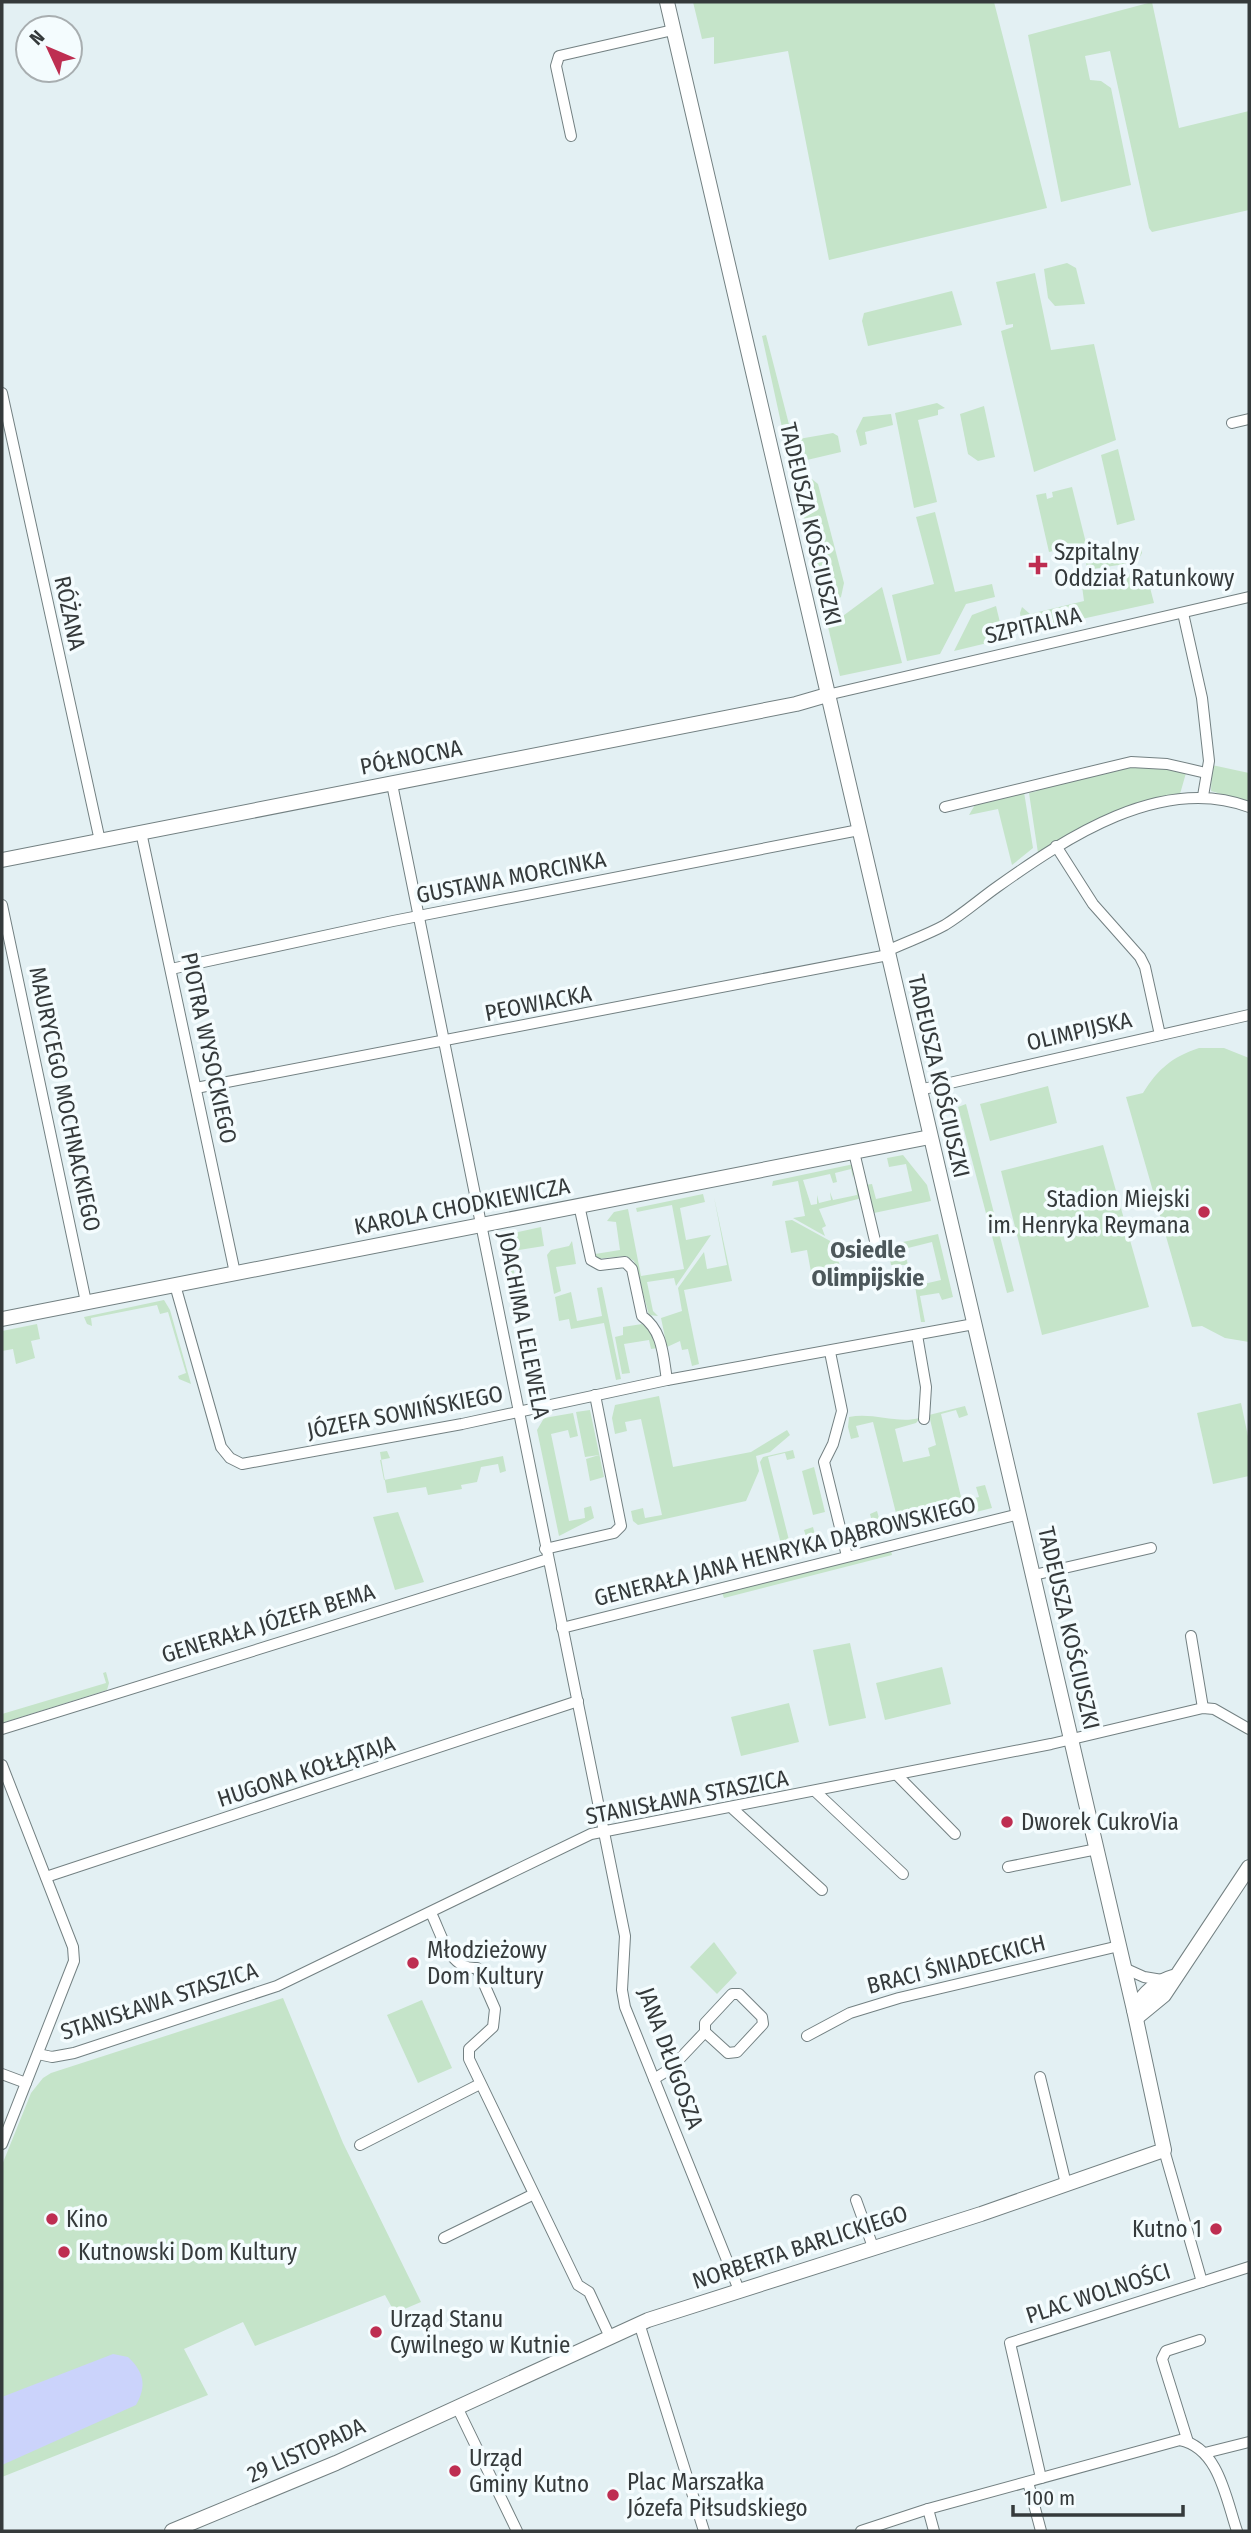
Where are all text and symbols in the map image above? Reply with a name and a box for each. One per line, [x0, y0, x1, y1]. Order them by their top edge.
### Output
north arrow [14, 14, 84, 84]
text: N [25, 25, 49, 50]
street label: TADEUSZA KOŚCIUSZKI [774, 420, 848, 628]
place label: Szpitalny Oddział Ratunkowy [1054, 538, 1235, 592]
marker: Szpitalny Oddział Ratunkowy [1028, 555, 1048, 575]
street label: RÓŻANA [48, 573, 92, 653]
street label: SZPITALNA [982, 600, 1084, 650]
street label: PÓŁNOCNA [358, 733, 464, 781]
street label: GUSTAWA MORCINKA [414, 845, 608, 909]
street label: PIOTRA WYSOCKIEGO [175, 950, 243, 1146]
street label: MAURYCEGO MOCHNACKIEGO [23, 964, 107, 1234]
street label: TADEUSZA KOŚCIUSZKI [902, 972, 976, 1180]
street label: PEOWIACKA [482, 979, 594, 1027]
street label: OLIMPIJSKA [1024, 1005, 1134, 1057]
street label: KAROLA CHODKIEWICZA [352, 1171, 572, 1241]
place label: Stadion Miejski im. Henryka Reymana [987, 1185, 1190, 1239]
marker: Stadion Miejski im. Henryka Reymana [1196, 1204, 1212, 1220]
street label: JOACHIMA LELEWELA [492, 1229, 556, 1421]
district label: Osiedle Olimpijskie [812, 1236, 924, 1292]
street label: JÓZEFA SOWIŃSKIEGO [304, 1378, 505, 1445]
street label: GENERAŁA JANA HENRYKA DĄBROWSKIEGO [591, 1490, 979, 1612]
street label: TADEUSZA KOŚCIUSZKI [1032, 1524, 1106, 1732]
street label: GENERAŁA JÓZEFA BEMA [158, 1577, 378, 1669]
street label: HUGONA KOŁŁĄTAJA [214, 1729, 398, 1813]
street label: STANISŁAWA STASZICA [583, 1764, 791, 1830]
place label: Dworek CukroVia [1021, 1808, 1179, 1836]
marker: Dworek CukroVia [999, 1814, 1015, 1830]
street label: BRACI ŚNIADECKICH [864, 1928, 1048, 2000]
place label: Młodzieżowy Dom Kultury [427, 1936, 547, 1990]
marker: Młodzieżowy Dom Kultury [405, 1955, 421, 1971]
street label: STANISŁAWA STASZICA [57, 1956, 261, 2046]
street label: JANA DŁUGOSZA [632, 1983, 710, 2133]
street label: NORBERTA BARLICKIEGO [689, 2199, 911, 2295]
place label: Kino [66, 2205, 108, 2233]
marker: Kino [44, 2211, 60, 2227]
place label: Kutno 1 [1132, 2215, 1202, 2243]
marker: Kutno 1 [1208, 2221, 1224, 2237]
place label: Kutnowski Dom Kultury [78, 2238, 298, 2266]
marker: Kutnowski Dom Kultury [56, 2244, 72, 2260]
street label: PLAC WOLNOŚCI [1022, 2256, 1174, 2330]
place label: Urząd Stanu Cywilnego w Kutnie [390, 2305, 570, 2359]
marker: Urząd Stanu Cywilnego w Kutnie [368, 2324, 384, 2340]
street label: 29 LISTOPADA [243, 2412, 369, 2488]
place label: Urząd Gminy Kutno [469, 2444, 589, 2498]
marker: Urząd Gminy Kutno [447, 2463, 463, 2479]
place label: Plac Marszałka Józefa Piłsudskiego [627, 2468, 808, 2522]
scale bar [1013, 2474, 1183, 2518]
text: 100 m [1024, 2485, 1075, 2511]
marker: Plac Marszałka Józefa Piłsudskiego [605, 2487, 621, 2503]

